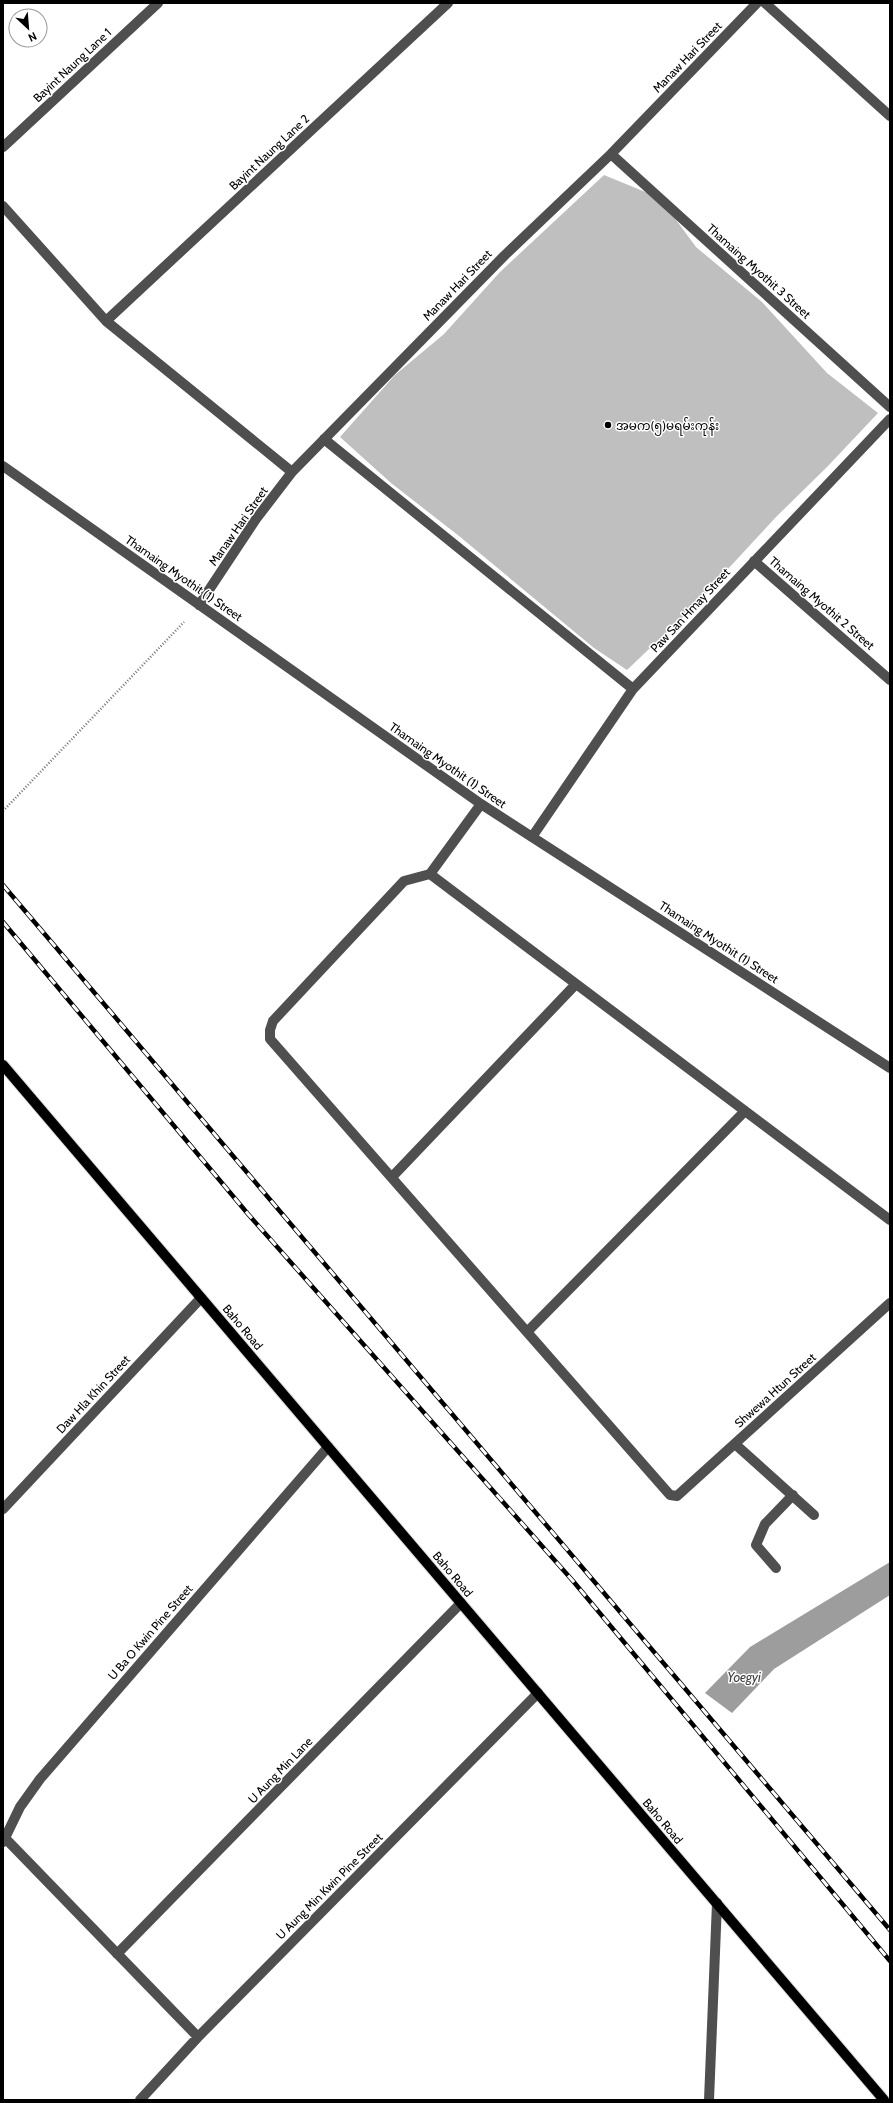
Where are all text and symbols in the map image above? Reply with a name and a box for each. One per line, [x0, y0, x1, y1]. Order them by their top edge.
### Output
north arrow [8, 8, 48, 48]
street label: Manaw Hari Street [649, 18, 725, 96]
street label: Bayint Naung Lane 1 [30, 25, 114, 105]
street label: Bayint Naung Lane 2 [226, 111, 312, 193]
street label: Thamaing Myothit 3 Street [704, 220, 814, 322]
street label: Manaw Hari Street [419, 246, 495, 324]
place label: အမက(၅)မရမ်းကုန်း [616, 417, 719, 436]
marker: အမက(၅)မရမ်းကုန်း [603, 420, 613, 430]
street label: Manaw Hari Street [205, 484, 271, 568]
street label: Thamaing Myothit (1) Street [123, 532, 245, 624]
street label: Thamaing Myothit 2 Street [766, 553, 878, 653]
street label: Paw San Hmay Street [647, 565, 733, 655]
street label: Thamaing Myothit (1) Street [387, 719, 509, 811]
street label: Thamaing Myothit (1) Street [656, 898, 782, 986]
street label: Baho Road [220, 1301, 266, 1353]
street label: Shwewa Htun Street [731, 1350, 819, 1430]
street label: Daw Hla Khin Street [53, 1352, 133, 1436]
street label: Baho Road [430, 1548, 476, 1600]
street label: U Ba O Kwin Pine Street [104, 1581, 196, 1683]
water label: Yoegyi [727, 1669, 761, 1685]
street label: U Aung Min Lane [245, 1734, 315, 1806]
street label: Baho Road [640, 1795, 686, 1847]
street label: U Aung Min Kwin Pine Street [273, 1830, 385, 1942]

